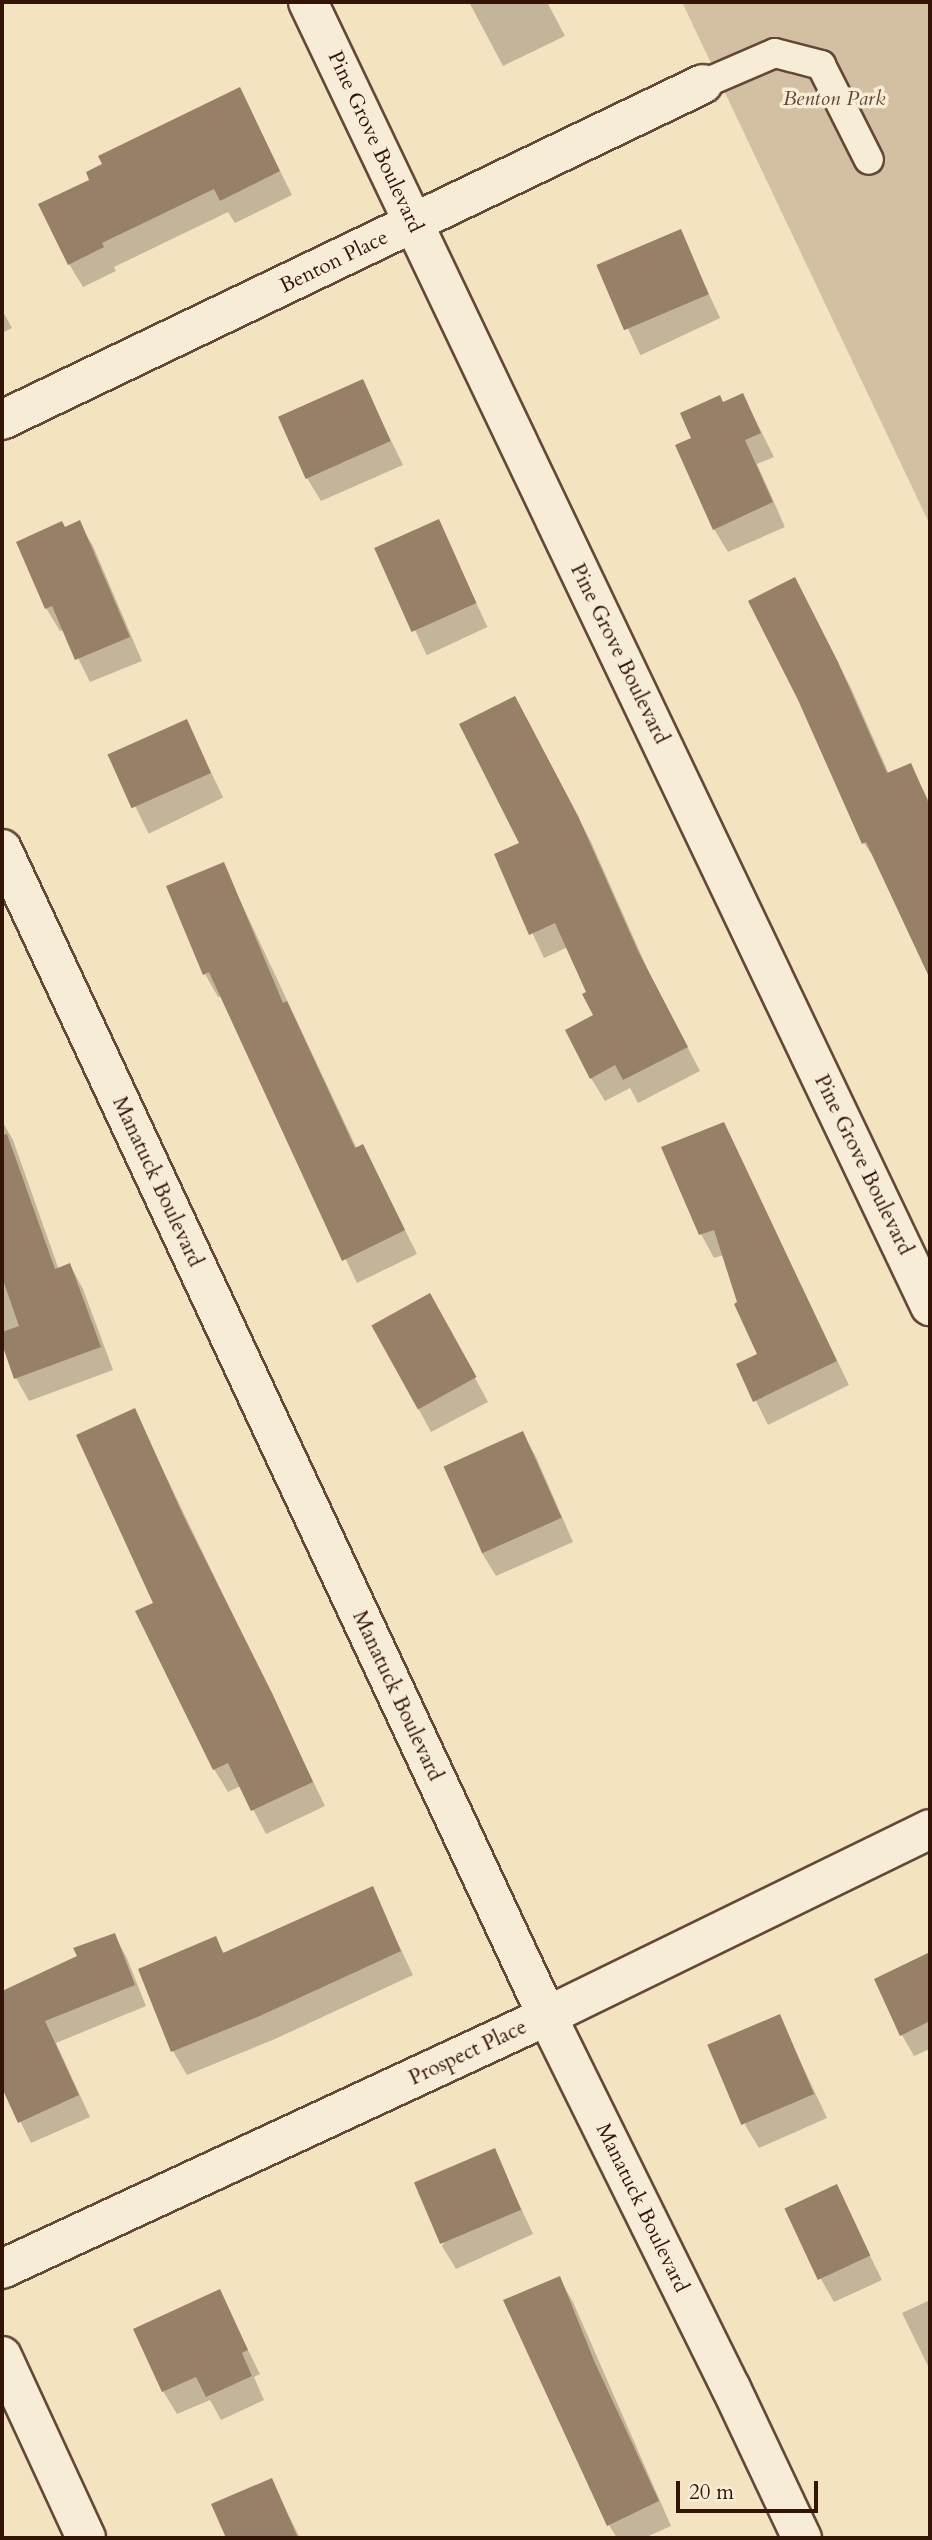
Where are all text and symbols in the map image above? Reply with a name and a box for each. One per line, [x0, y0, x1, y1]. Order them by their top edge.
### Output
street label: Pine Grove Boulevard [322, 47, 428, 237]
park label: Benton Park [783, 86, 885, 112]
street label: Benton Place [276, 225, 392, 299]
street label: Pine Grove Boulevard [564, 560, 674, 748]
street label: Pine Grove Boulevard [808, 1071, 918, 1259]
street label: Manatuck Boulevard [106, 1093, 208, 1271]
street label: Manatuck Boulevard [346, 1607, 448, 1785]
street label: Prospect Place [405, 2015, 531, 2091]
street label: Manatuck Boulevard [590, 2119, 694, 2297]
scale bar [680, 2466, 822, 2510]
text: 20 m [689, 2478, 734, 2507]

